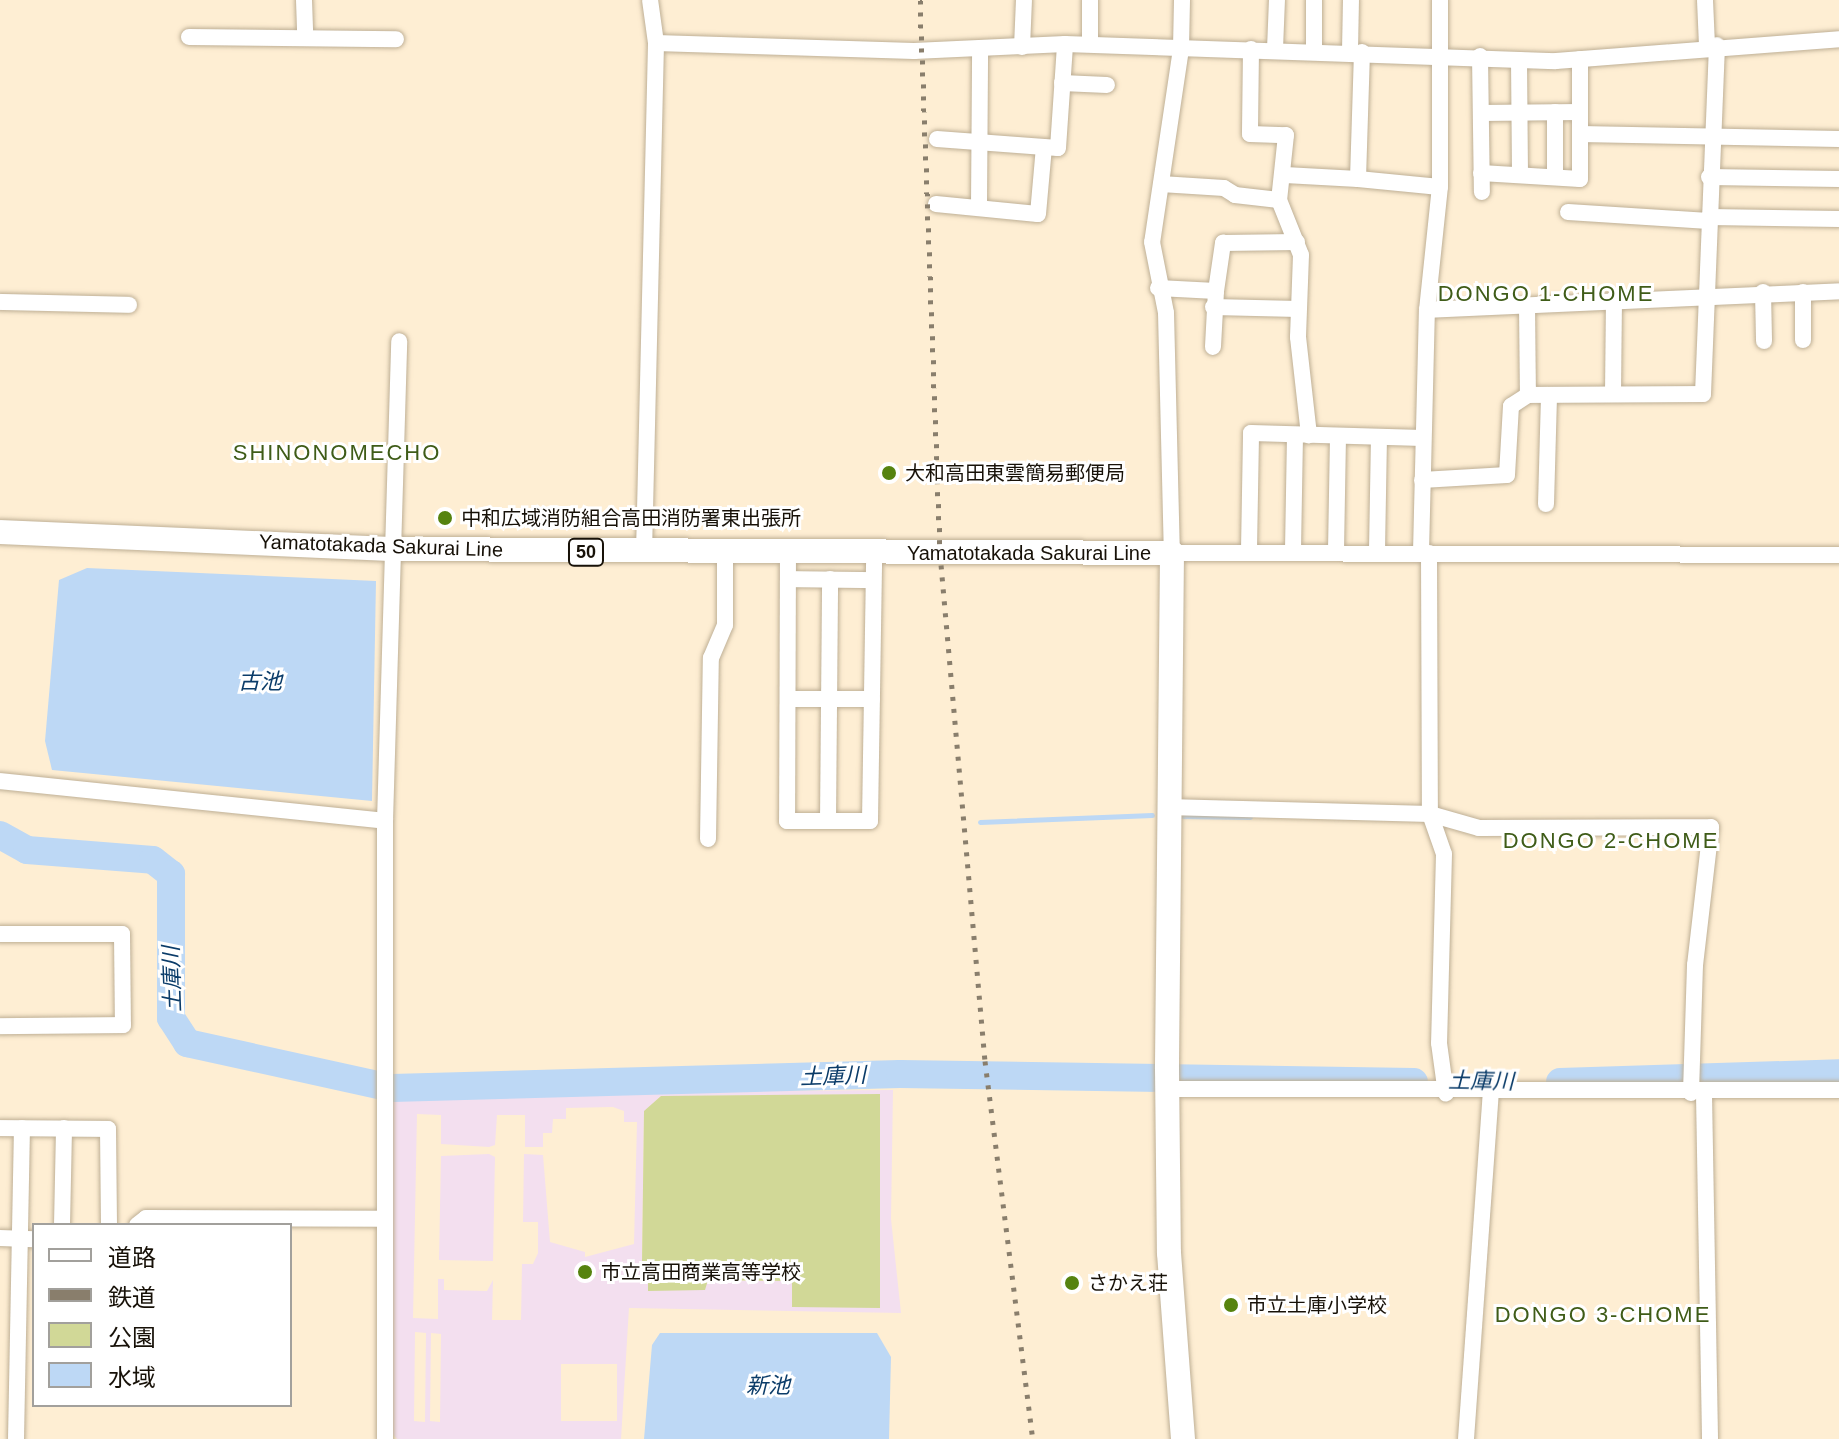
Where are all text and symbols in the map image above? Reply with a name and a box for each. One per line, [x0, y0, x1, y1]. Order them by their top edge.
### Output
district label: DONGO 1-CHOME [1438, 281, 1654, 307]
district label: SHINONOMECHO [233, 440, 441, 466]
place label: 大和高田東雲簡易郵便局 [905, 461, 1125, 485]
marker: 大和高田東雲簡易郵便局 [880, 464, 898, 482]
place label: 中和広域消防組合高田消防署東出張所 [461, 506, 801, 530]
marker: 中和広域消防組合高田消防署東出張所 [436, 509, 454, 527]
street label: Yamatotakada Sakurai Line [259, 530, 503, 562]
road number: 50 [566, 538, 606, 566]
street label: Yamatotakada Sakurai Line [907, 541, 1151, 565]
water label: 古池 [238, 669, 282, 695]
district label: DONGO 2-CHOME [1503, 828, 1719, 854]
water label: 土庫川 [158, 946, 186, 1012]
water label: 土庫川 [800, 1062, 866, 1090]
water label: 土庫川 [1448, 1067, 1514, 1095]
legend [32, 1223, 292, 1407]
text: 道路 [108, 1244, 156, 1271]
place label: 市立高田商業高等学校 [601, 1260, 801, 1284]
marker: 市立高田商業高等学校 [576, 1263, 594, 1281]
place label: さかえ荘 [1088, 1271, 1168, 1295]
marker: さかえ荘 [1063, 1274, 1081, 1292]
text: 鉄道 [108, 1284, 156, 1311]
place label: 市立土庫小学校 [1247, 1293, 1387, 1317]
marker: 市立土庫小学校 [1222, 1296, 1240, 1314]
district label: DONGO 3-CHOME [1495, 1302, 1711, 1328]
text: 公園 [108, 1324, 156, 1351]
text: 水域 [108, 1364, 156, 1391]
water label: 新池 [746, 1373, 790, 1399]

